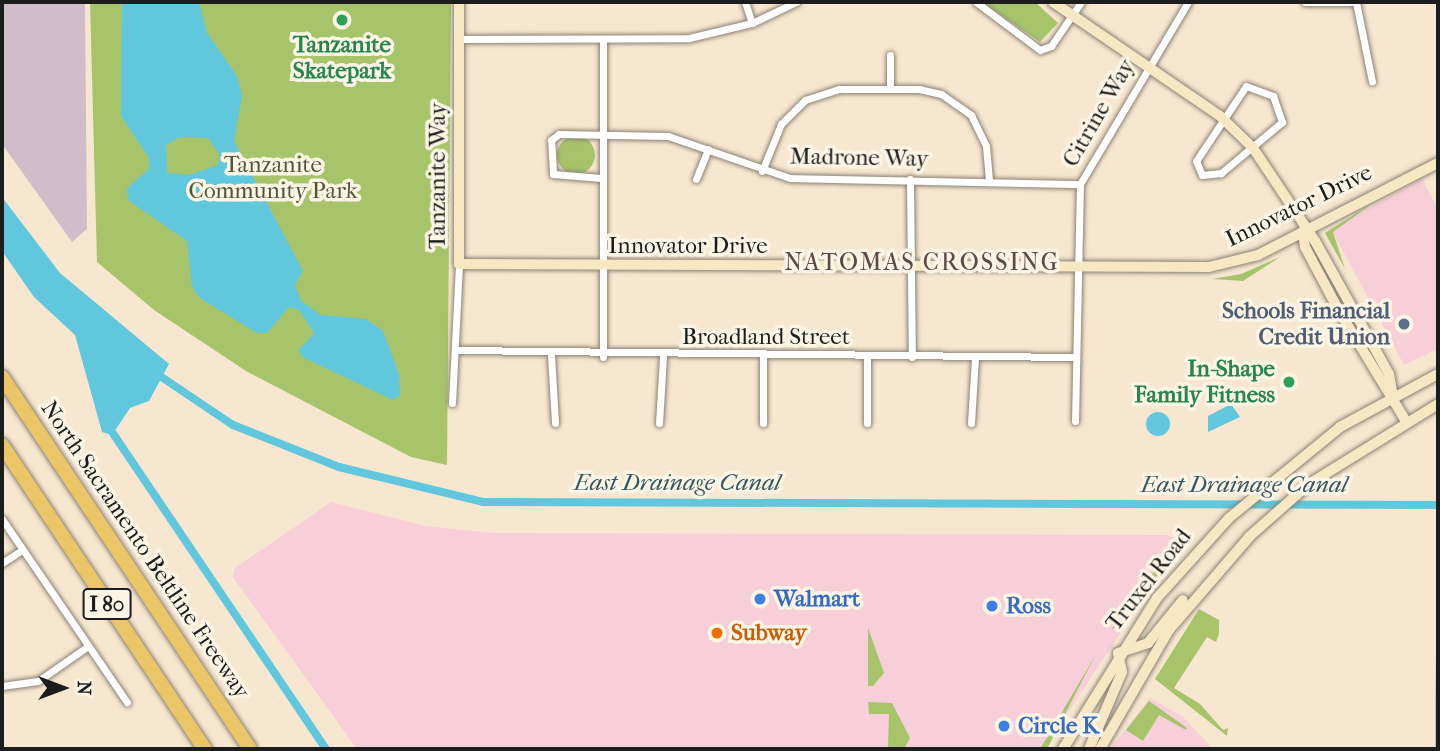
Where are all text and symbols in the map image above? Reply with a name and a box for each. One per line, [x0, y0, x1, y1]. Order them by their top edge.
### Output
marker: Tanzanite Skatepark [334, 12, 350, 28]
place label: Tanzanite Skatepark [293, 31, 391, 85]
street label: Citrine Way [1057, 54, 1141, 172]
street label: Tanzanite Way [424, 103, 452, 249]
street label: Madrone Way [790, 143, 928, 173]
park label: Tanzanite Community Park [188, 151, 358, 205]
street label: Innovator Drive [1221, 159, 1377, 253]
street label: Innovator Drive [608, 232, 768, 260]
district label: NATOMAS CROSSING [786, 249, 1058, 277]
place label: Schools Financial Credit Union [1222, 297, 1390, 351]
marker: Schools Financial Credit Union [1396, 316, 1412, 332]
street label: Broadland Street [682, 323, 850, 351]
place label: In-Shape Family Fitness [1134, 355, 1275, 409]
marker: In-Shape Family Fitness [1281, 374, 1297, 390]
street label: North Sacramento Beltline Freeway [35, 396, 255, 704]
water label: East Drainage Canal [574, 469, 780, 497]
water label: East Drainage Canal [1141, 471, 1347, 499]
street label: Truxel Road [1101, 523, 1197, 637]
place label: Walmart [774, 585, 860, 613]
road number: I 80 [82, 586, 132, 622]
marker: Walmart [752, 591, 768, 607]
place label: Ross [1006, 592, 1051, 620]
marker: Ross [984, 598, 1000, 614]
place label: Subway [731, 619, 807, 647]
marker: Subway [709, 625, 725, 641]
north arrow [28, 653, 98, 723]
place label: Circle K [1018, 712, 1099, 740]
marker: Circle K [996, 718, 1012, 734]

